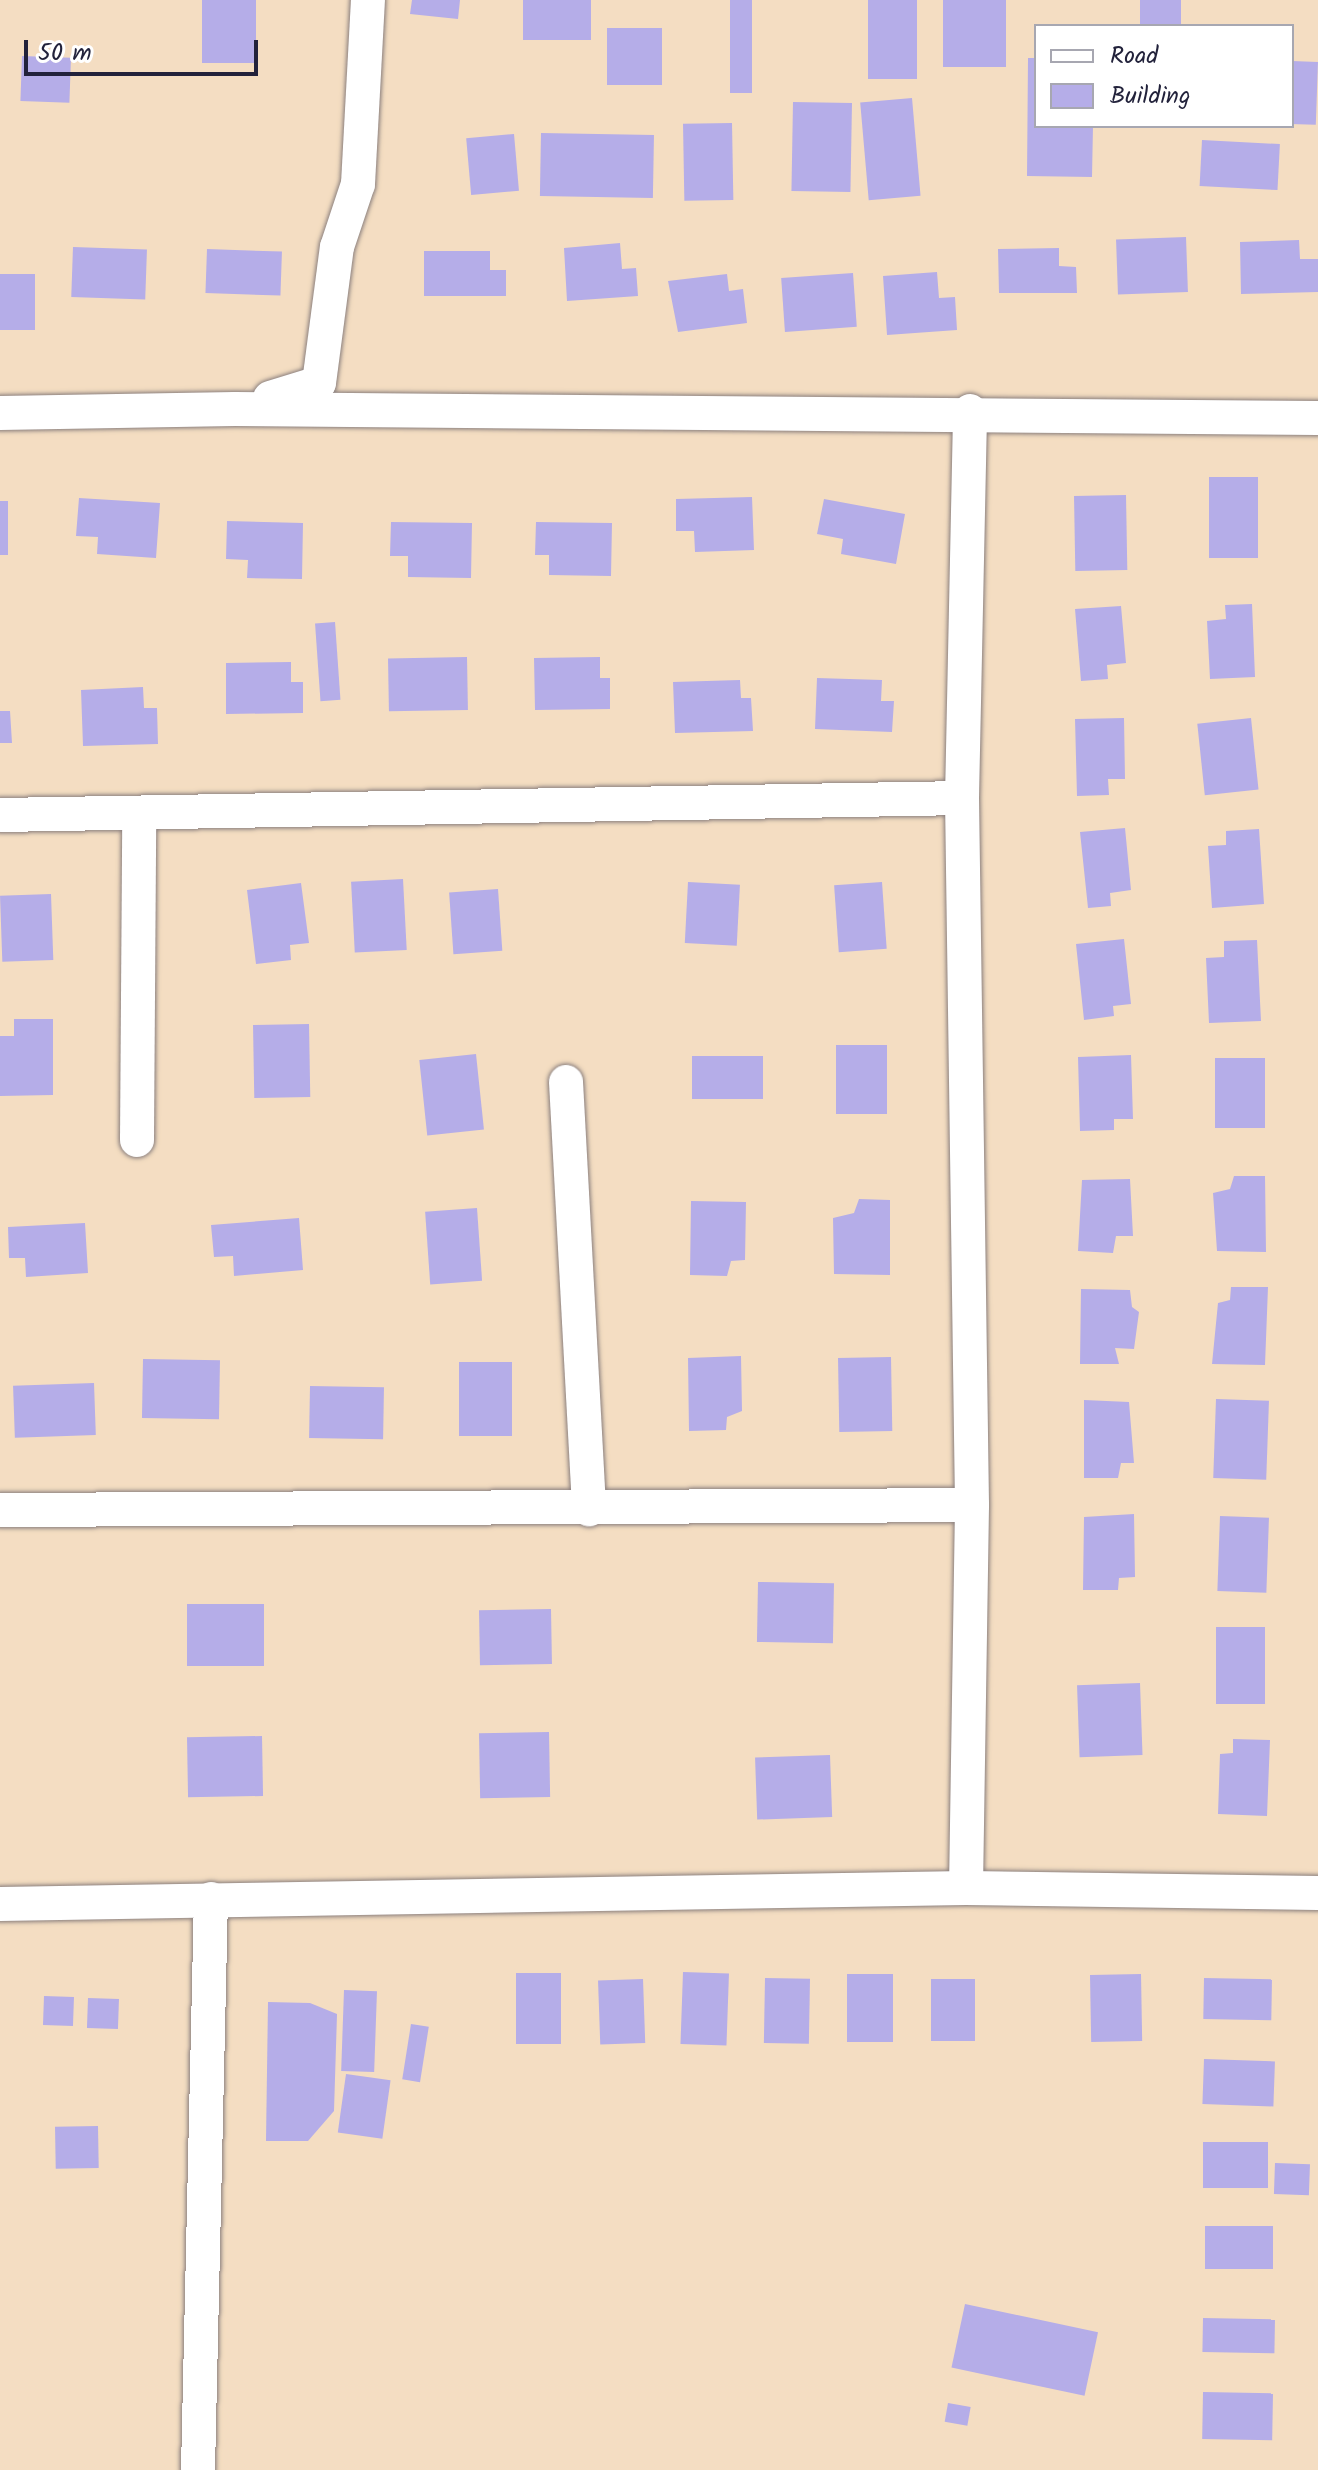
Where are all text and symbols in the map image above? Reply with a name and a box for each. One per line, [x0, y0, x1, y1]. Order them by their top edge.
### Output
scale bar [28, 24, 262, 74]
legend [1034, 24, 1294, 128]
text: 50 m [38, 34, 92, 73]
text: Road [1110, 37, 1158, 76]
text: Building [1110, 77, 1190, 116]

